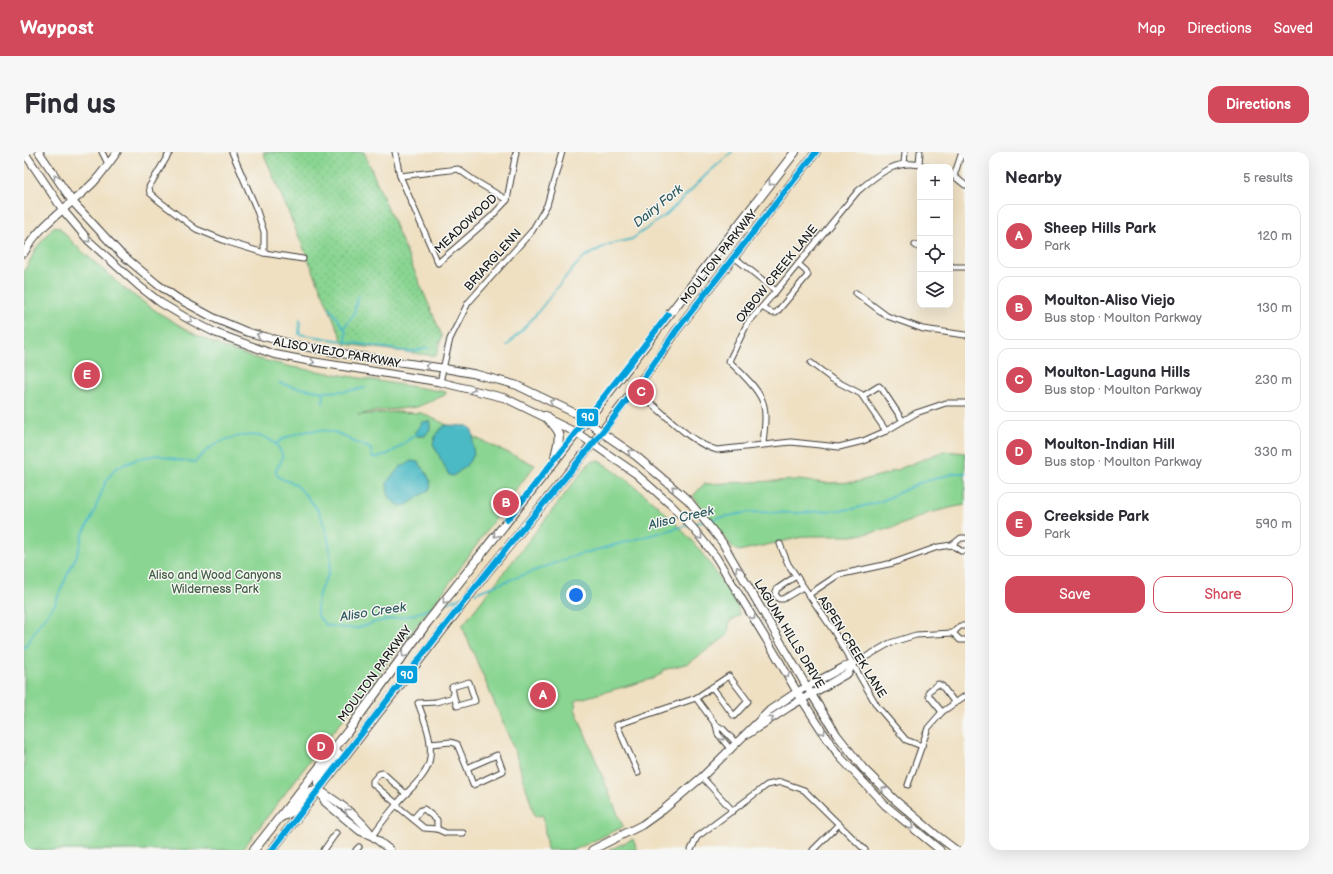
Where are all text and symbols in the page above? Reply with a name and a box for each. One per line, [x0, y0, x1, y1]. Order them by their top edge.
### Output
text: Waypost [20, 17, 94, 40]
text: Map [1137, 20, 1165, 37]
text: Directions [1187, 20, 1252, 37]
text: Saved [1274, 20, 1313, 37]
button: Directions [1208, 86, 1309, 123]
text: Find us [24, 88, 116, 121]
map controls [917, 164, 953, 308]
button: + [917, 164, 953, 200]
text: Nearby [1005, 168, 1062, 188]
text: 5 results [1243, 170, 1293, 186]
one-way arrow [53, 174, 60, 181]
one-way arrow [768, 178, 775, 185]
water label: Dairy Fork [630, 181, 687, 231]
street label: MEADOWOOD [431, 191, 501, 257]
button: − [917, 200, 953, 236]
street label: MOULTON PARKWAY [678, 206, 761, 307]
text: Sheep Hills Park [1044, 219, 1156, 238]
street label: OXBOW CREEK LANE [733, 222, 821, 326]
street label: BRIARGLENN [461, 226, 525, 294]
text: A [1015, 228, 1023, 244]
text: 120 m [1257, 228, 1292, 244]
one-way arrow [83, 235, 90, 242]
button: locate [917, 236, 953, 272]
text: Park [1044, 238, 1070, 254]
button: layers [917, 272, 953, 308]
text: Moulton-Aliso Viejo [1044, 291, 1175, 310]
text: B [1014, 300, 1024, 316]
text: 130 m [1257, 300, 1292, 316]
text: Bus stop · Moulton Parkway [1044, 310, 1202, 326]
one-way arrow [186, 315, 193, 322]
one-way arrow [256, 331, 263, 340]
street label: ALISO VIEJO PARKWAY [272, 334, 403, 372]
one-way arrow [309, 357, 315, 365]
pin: E [74, 360, 100, 390]
one-way arrow [425, 362, 431, 371]
text: Moulton-Laguna Hills [1044, 363, 1190, 382]
text: C [1014, 372, 1024, 388]
text: 230 m [1255, 372, 1292, 388]
pin: C [628, 377, 654, 407]
text: Bus stop · Moulton Parkway [1044, 382, 1202, 398]
one-way arrow [469, 385, 476, 393]
one-way arrow [549, 399, 557, 407]
line badge: 90 [576, 408, 599, 427]
text: 90 [581, 411, 595, 424]
text: Moulton-Indian Hill [1044, 435, 1175, 454]
text: D [1014, 444, 1024, 460]
text: 330 m [1254, 444, 1292, 460]
one-way arrow [627, 449, 634, 457]
text: Bus stop · Moulton Parkway [1044, 454, 1202, 470]
one-way arrow [671, 485, 678, 492]
pin: B [493, 488, 519, 518]
water label: Aliso Creek [646, 503, 716, 534]
text: Creekside Park [1044, 507, 1149, 526]
text: E [1015, 516, 1023, 532]
text: 590 m [1255, 516, 1292, 532]
text: Park [1044, 526, 1070, 542]
one-way arrow [494, 531, 501, 538]
one-way arrow [696, 532, 703, 539]
one-way arrow [736, 566, 743, 573]
park label: Aliso and Wood Canyons Wilderness Park [149, 568, 281, 597]
button: Save [1005, 576, 1145, 613]
button: Share [1153, 576, 1293, 613]
street label: LAGUNA HILLS DRIVE [751, 577, 828, 691]
your location [566, 585, 586, 605]
street label: ASPEN CREEK LANE [815, 593, 889, 701]
one-way arrow [442, 596, 449, 603]
water label: Aliso Creek [338, 599, 408, 625]
one-way arrow [748, 613, 755, 620]
street label: MOULTON PARKWAY [335, 622, 416, 725]
one-way arrow [402, 650, 409, 657]
line badge: 90 [396, 665, 418, 684]
text: 90 [400, 669, 414, 682]
one-way arrow [783, 671, 790, 678]
pin: A [530, 680, 556, 710]
one-way arrow [767, 716, 774, 724]
one-way arrow [818, 728, 825, 735]
pin: D [308, 732, 334, 762]
one-way arrow [717, 734, 724, 741]
one-way arrow [881, 786, 889, 794]
one-way arrow [345, 809, 352, 816]
one-way arrow [906, 822, 914, 829]

